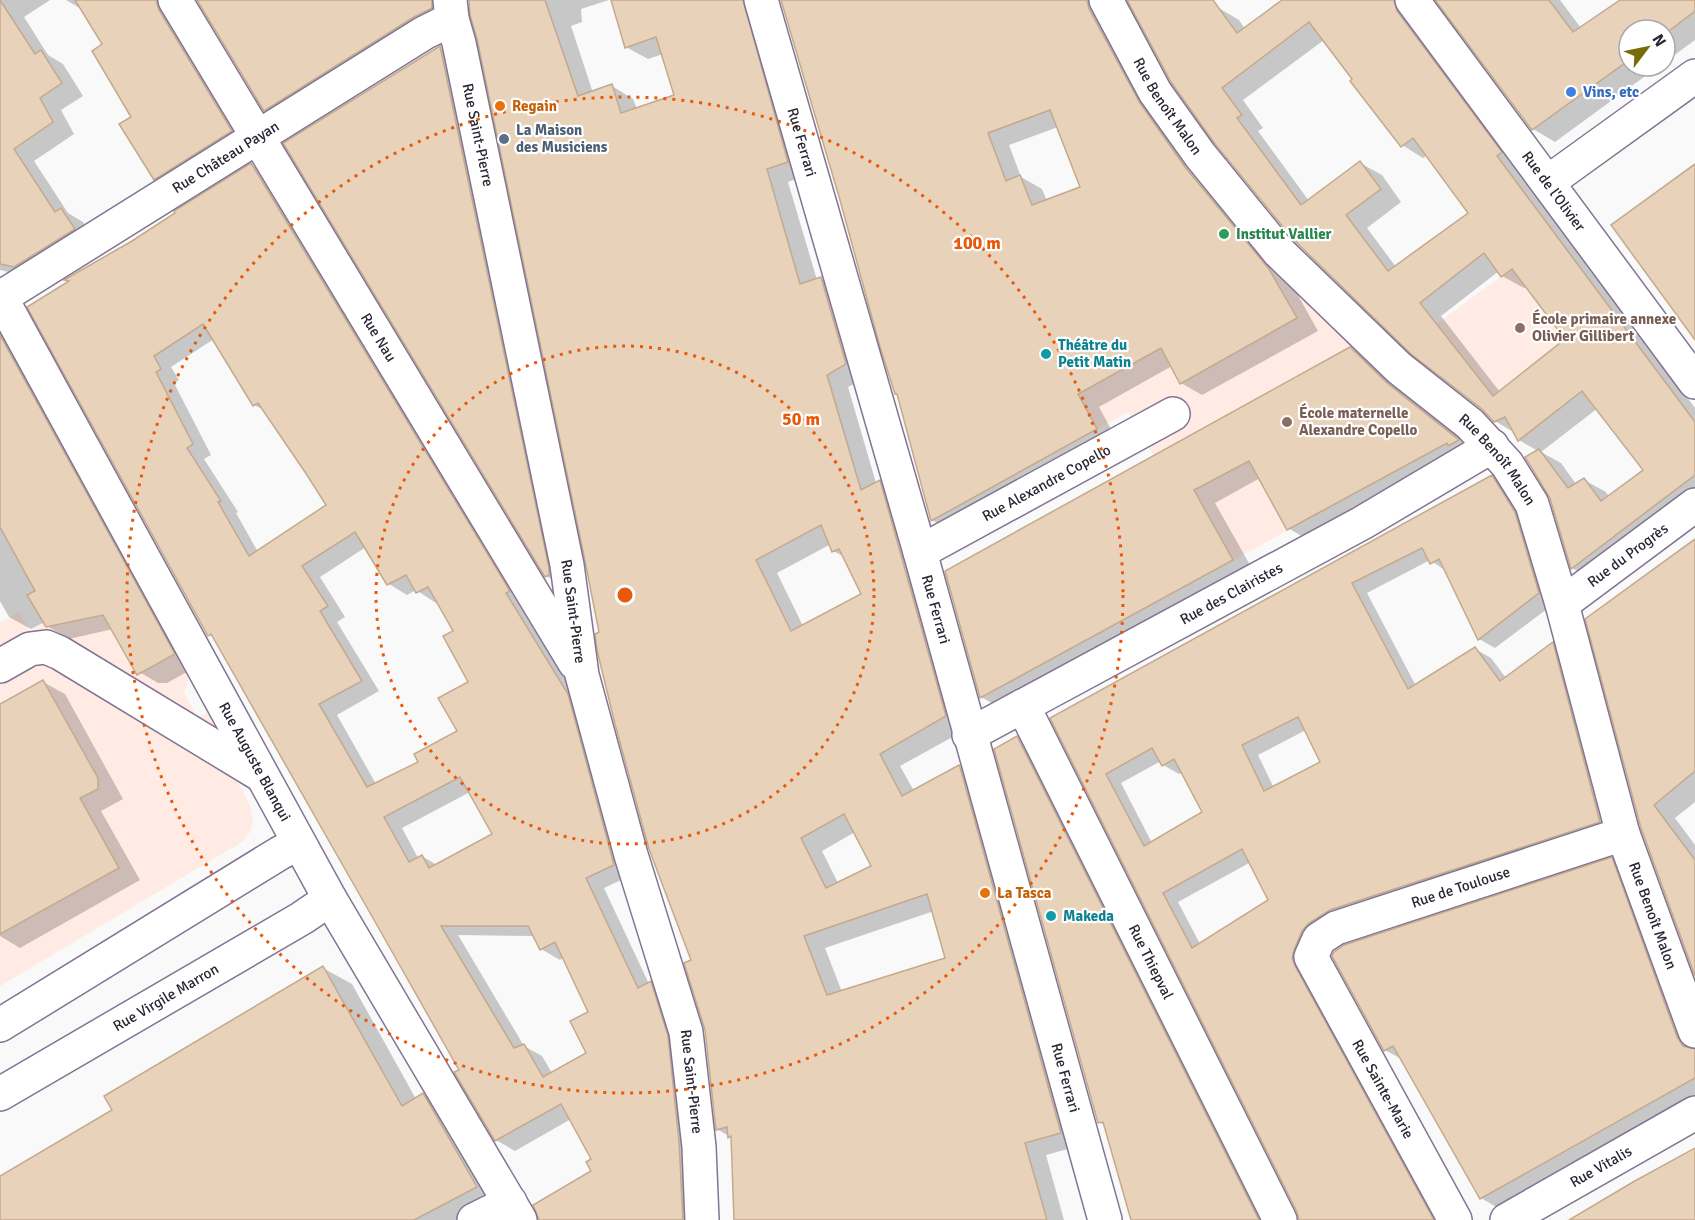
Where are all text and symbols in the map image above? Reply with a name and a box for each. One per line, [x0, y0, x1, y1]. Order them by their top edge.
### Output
north arrow [1617, 18, 1677, 78]
text: N [1647, 31, 1670, 51]
street label: Rue Benoît Malon [1129, 55, 1206, 158]
street label: Rue Saint-Pierre [459, 82, 497, 188]
place label: Vins, etc [1583, 83, 1639, 101]
marker: Vins, etc [1564, 85, 1578, 99]
place label: Regain [512, 97, 557, 115]
marker: Regain [493, 99, 507, 113]
street label: Rue Ferrari [783, 106, 820, 179]
street label: Rue Château Payan [169, 117, 282, 197]
place label: La Maison des Musiciens [516, 121, 608, 156]
marker: La Maison des Musiciens [497, 132, 511, 146]
street label: Rue de l'Olivier [1518, 148, 1590, 235]
place label: Institut Vallier [1236, 225, 1332, 243]
marker: Institut Vallier [1217, 227, 1231, 241]
text: 100 m [953, 232, 1001, 254]
place label: École primaire annexe Olivier Gillibert [1532, 309, 1676, 345]
street label: Rue Nau [357, 310, 400, 365]
marker: École primaire annexe Olivier Gillibert [1513, 321, 1527, 335]
place label: Théâtre du Petit Matin [1058, 336, 1131, 371]
marker: Théâtre du Petit Matin [1039, 347, 1053, 361]
place label: École maternelle Alexandre Copello [1299, 403, 1418, 439]
text: 50 m [782, 408, 820, 430]
street label: Rue Benoît Malon [1455, 410, 1539, 508]
marker: École maternelle Alexandre Copello [1280, 415, 1294, 429]
street label: Rue Alexandre Copello [979, 441, 1114, 525]
street label: Rue du Progrès [1584, 519, 1672, 591]
street label: Rue Saint-Pierre [557, 558, 589, 665]
street label: Rue des Clairistes [1177, 558, 1286, 628]
street label: Rue Ferrari [918, 573, 954, 646]
centre of rings [615, 585, 635, 605]
street label: Rue Auguste Blanqui [215, 699, 295, 824]
street label: Rue Benoît Malon [1625, 860, 1681, 972]
street label: Rue de Toulouse [1409, 863, 1512, 912]
place label: La Tasca [997, 884, 1052, 902]
marker: La Tasca [978, 886, 992, 900]
place label: Makeda [1063, 907, 1114, 925]
marker: Makeda [1044, 909, 1058, 923]
street label: Rue Thiepval [1125, 921, 1177, 1002]
street label: Rue Virgile Marron [110, 960, 222, 1035]
street label: Rue Saint-Pierre [677, 1029, 706, 1135]
street label: Rue Sainte-Marie [1348, 1036, 1418, 1142]
street label: Rue Ferrari [1047, 1041, 1084, 1114]
street label: Rue Vitalis [1567, 1142, 1635, 1191]

